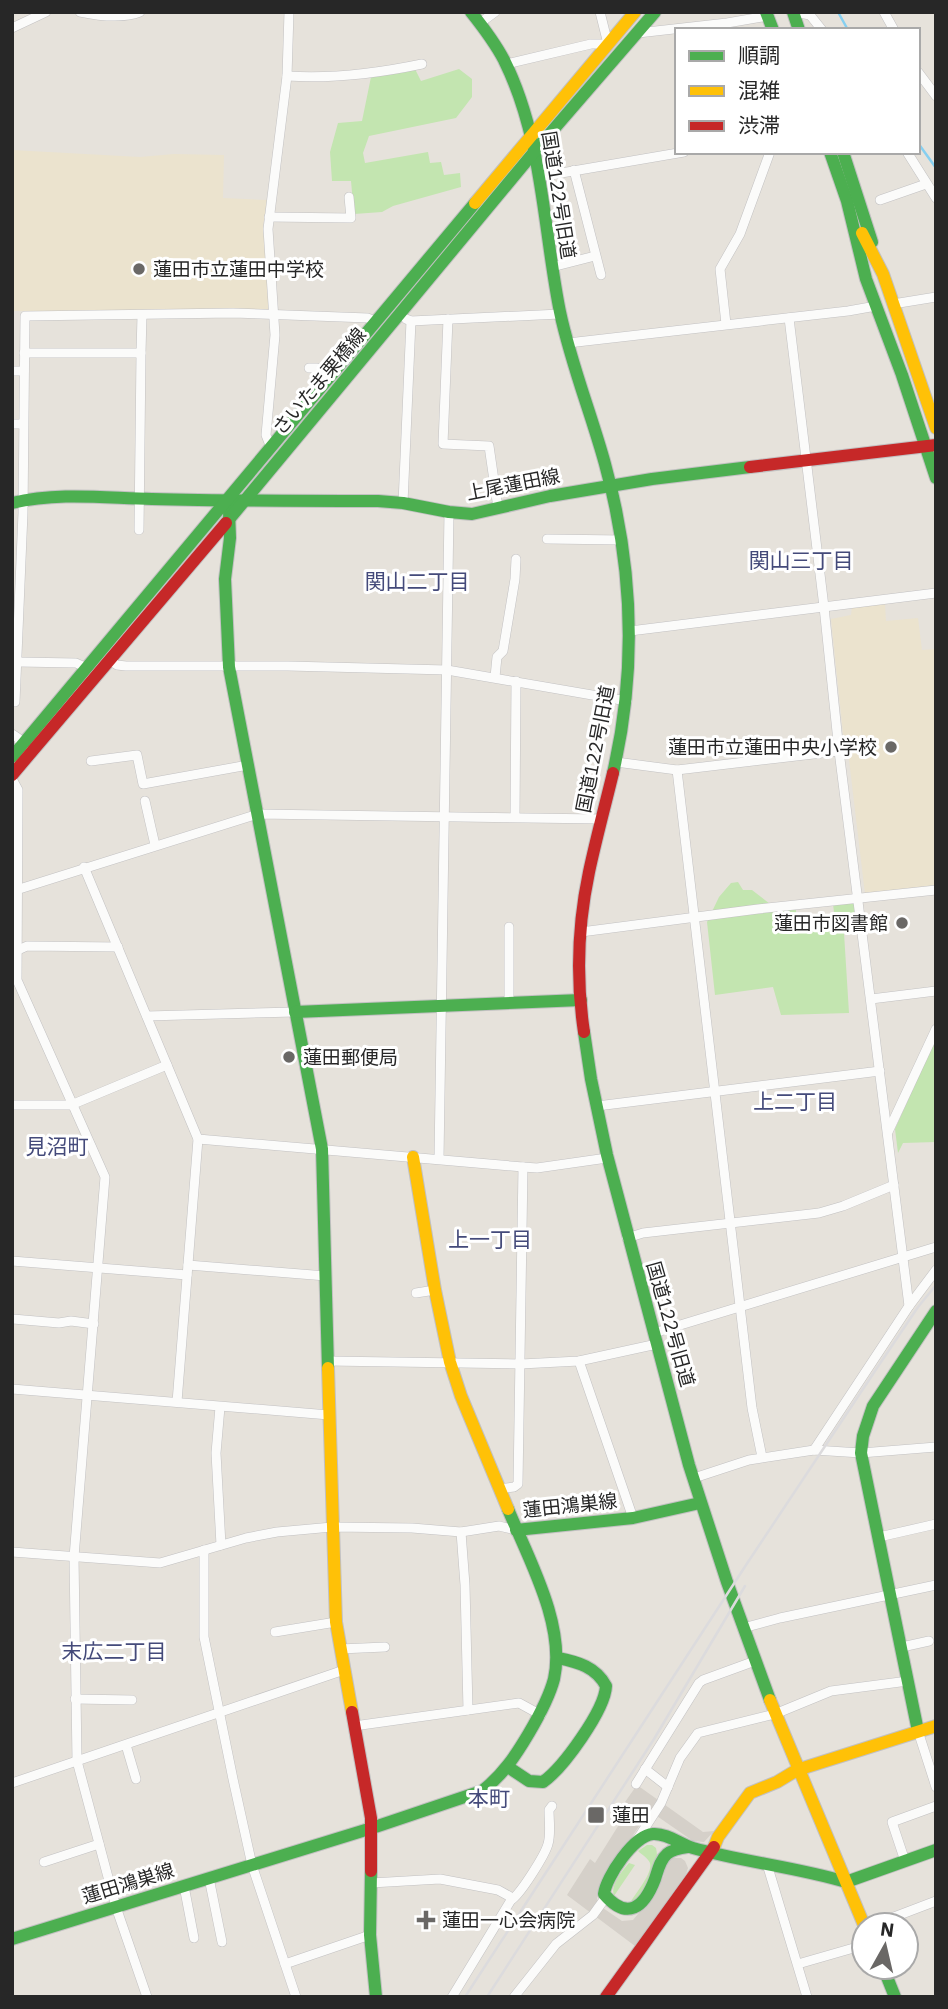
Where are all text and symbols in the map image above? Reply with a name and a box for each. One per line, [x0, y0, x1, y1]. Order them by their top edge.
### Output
legend [675, 28, 920, 154]
text: 順調 [738, 41, 780, 69]
text: 混雑 [738, 76, 780, 104]
text: 渋滞 [738, 111, 780, 139]
street label: 国道122号旧道 [537, 129, 581, 261]
place label: 蓮田市立蓮田中学校 [153, 257, 324, 281]
marker: 蓮田市立蓮田中学校 [131, 261, 147, 277]
street label: さいたま栗橋線 [267, 323, 371, 439]
street label: 上尾蓮田線 [464, 463, 562, 505]
district label: 関山三丁目 [749, 546, 854, 574]
district label: 関山二丁目 [365, 567, 470, 595]
street label: 国道122号旧道 [571, 683, 619, 815]
place label: 蓮田市立蓮田中央小学校 [668, 735, 877, 759]
marker: 蓮田市立蓮田中央小学校 [883, 739, 899, 755]
place label: 蓮田市図書館 [774, 911, 888, 935]
marker: 蓮田市図書館 [894, 915, 910, 931]
place label: 蓮田郵便局 [303, 1045, 398, 1069]
marker: 蓮田郵便局 [281, 1049, 297, 1065]
district label: 上二丁目 [753, 1087, 837, 1115]
district label: 見沼町 [26, 1132, 89, 1160]
district label: 上一丁目 [448, 1225, 532, 1253]
street label: 国道122号旧道 [642, 1259, 700, 1389]
street label: 蓮田鴻巣線 [521, 1488, 619, 1522]
district label: 末広二丁目 [62, 1637, 167, 1665]
district label: 本町 [468, 1784, 510, 1812]
place label: 蓮田 [612, 1803, 650, 1827]
marker: 蓮田 [586, 1805, 606, 1825]
street label: 蓮田鴻巣線 [79, 1858, 177, 1908]
place label: 蓮田一心会病院 [442, 1908, 575, 1932]
marker: 蓮田一心会病院 [416, 1910, 436, 1930]
north arrow [850, 1911, 920, 1981]
text: N [879, 1916, 896, 1942]

